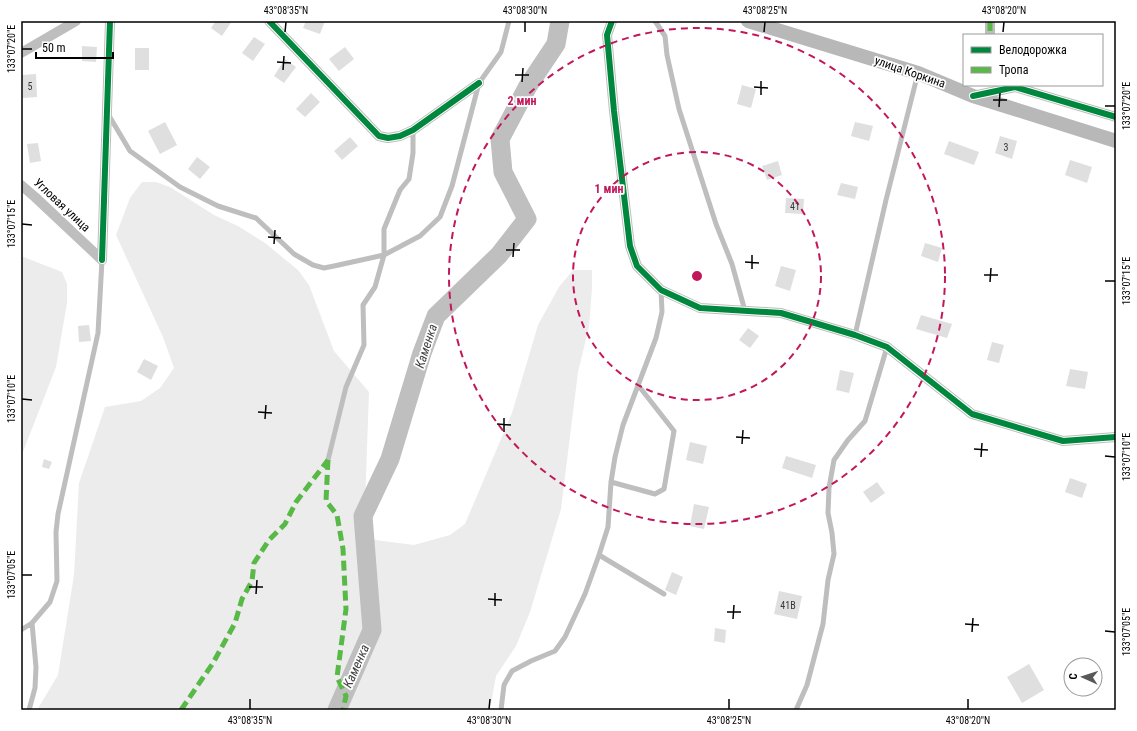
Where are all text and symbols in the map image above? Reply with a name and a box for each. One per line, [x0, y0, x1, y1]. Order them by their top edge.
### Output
text: 43°08'35"N [264, 5, 308, 16]
text: 43°08'30"N [503, 5, 547, 16]
text: 43°08'25"N [743, 5, 787, 16]
text: 43°08'20"N [982, 5, 1026, 16]
text: 133°07'20"E [6, 25, 17, 73]
scale bar [36, 34, 113, 60]
legend [963, 34, 1103, 86]
text: 50 m [42, 41, 66, 55]
text: Велодорожка [999, 43, 1067, 57]
street label: улица Коркина [873, 53, 948, 91]
text: Тропа [999, 63, 1029, 77]
house number: 5 [28, 81, 33, 92]
text: 133°07'20"E [1121, 82, 1132, 130]
text: 2 мин [508, 94, 536, 108]
house number: 3 [1004, 142, 1009, 153]
street label: Угловая улица [31, 175, 93, 235]
text: 1 мин [595, 182, 623, 196]
text: 133°07'15"E [6, 200, 17, 248]
house number: 41 [790, 201, 800, 212]
text: 133°07'15"E [1121, 257, 1132, 305]
centre of rings [690, 269, 704, 283]
water label: Каменка [412, 322, 440, 370]
text: 133°07'10"E [6, 375, 17, 423]
text: 133°07'10"E [1121, 433, 1132, 481]
text: 133°07'05"E [6, 551, 17, 599]
house number: 41В [780, 600, 796, 611]
text: 133°07'05"E [1121, 608, 1132, 656]
water label: Каменка [340, 642, 372, 690]
north arrow [1063, 657, 1103, 697]
text: С [1067, 673, 1080, 680]
text: 43°08'35"N [228, 715, 272, 726]
text: 43°08'30"N [467, 715, 511, 726]
text: 43°08'25"N [707, 715, 751, 726]
text: 43°08'20"N [946, 715, 990, 726]

